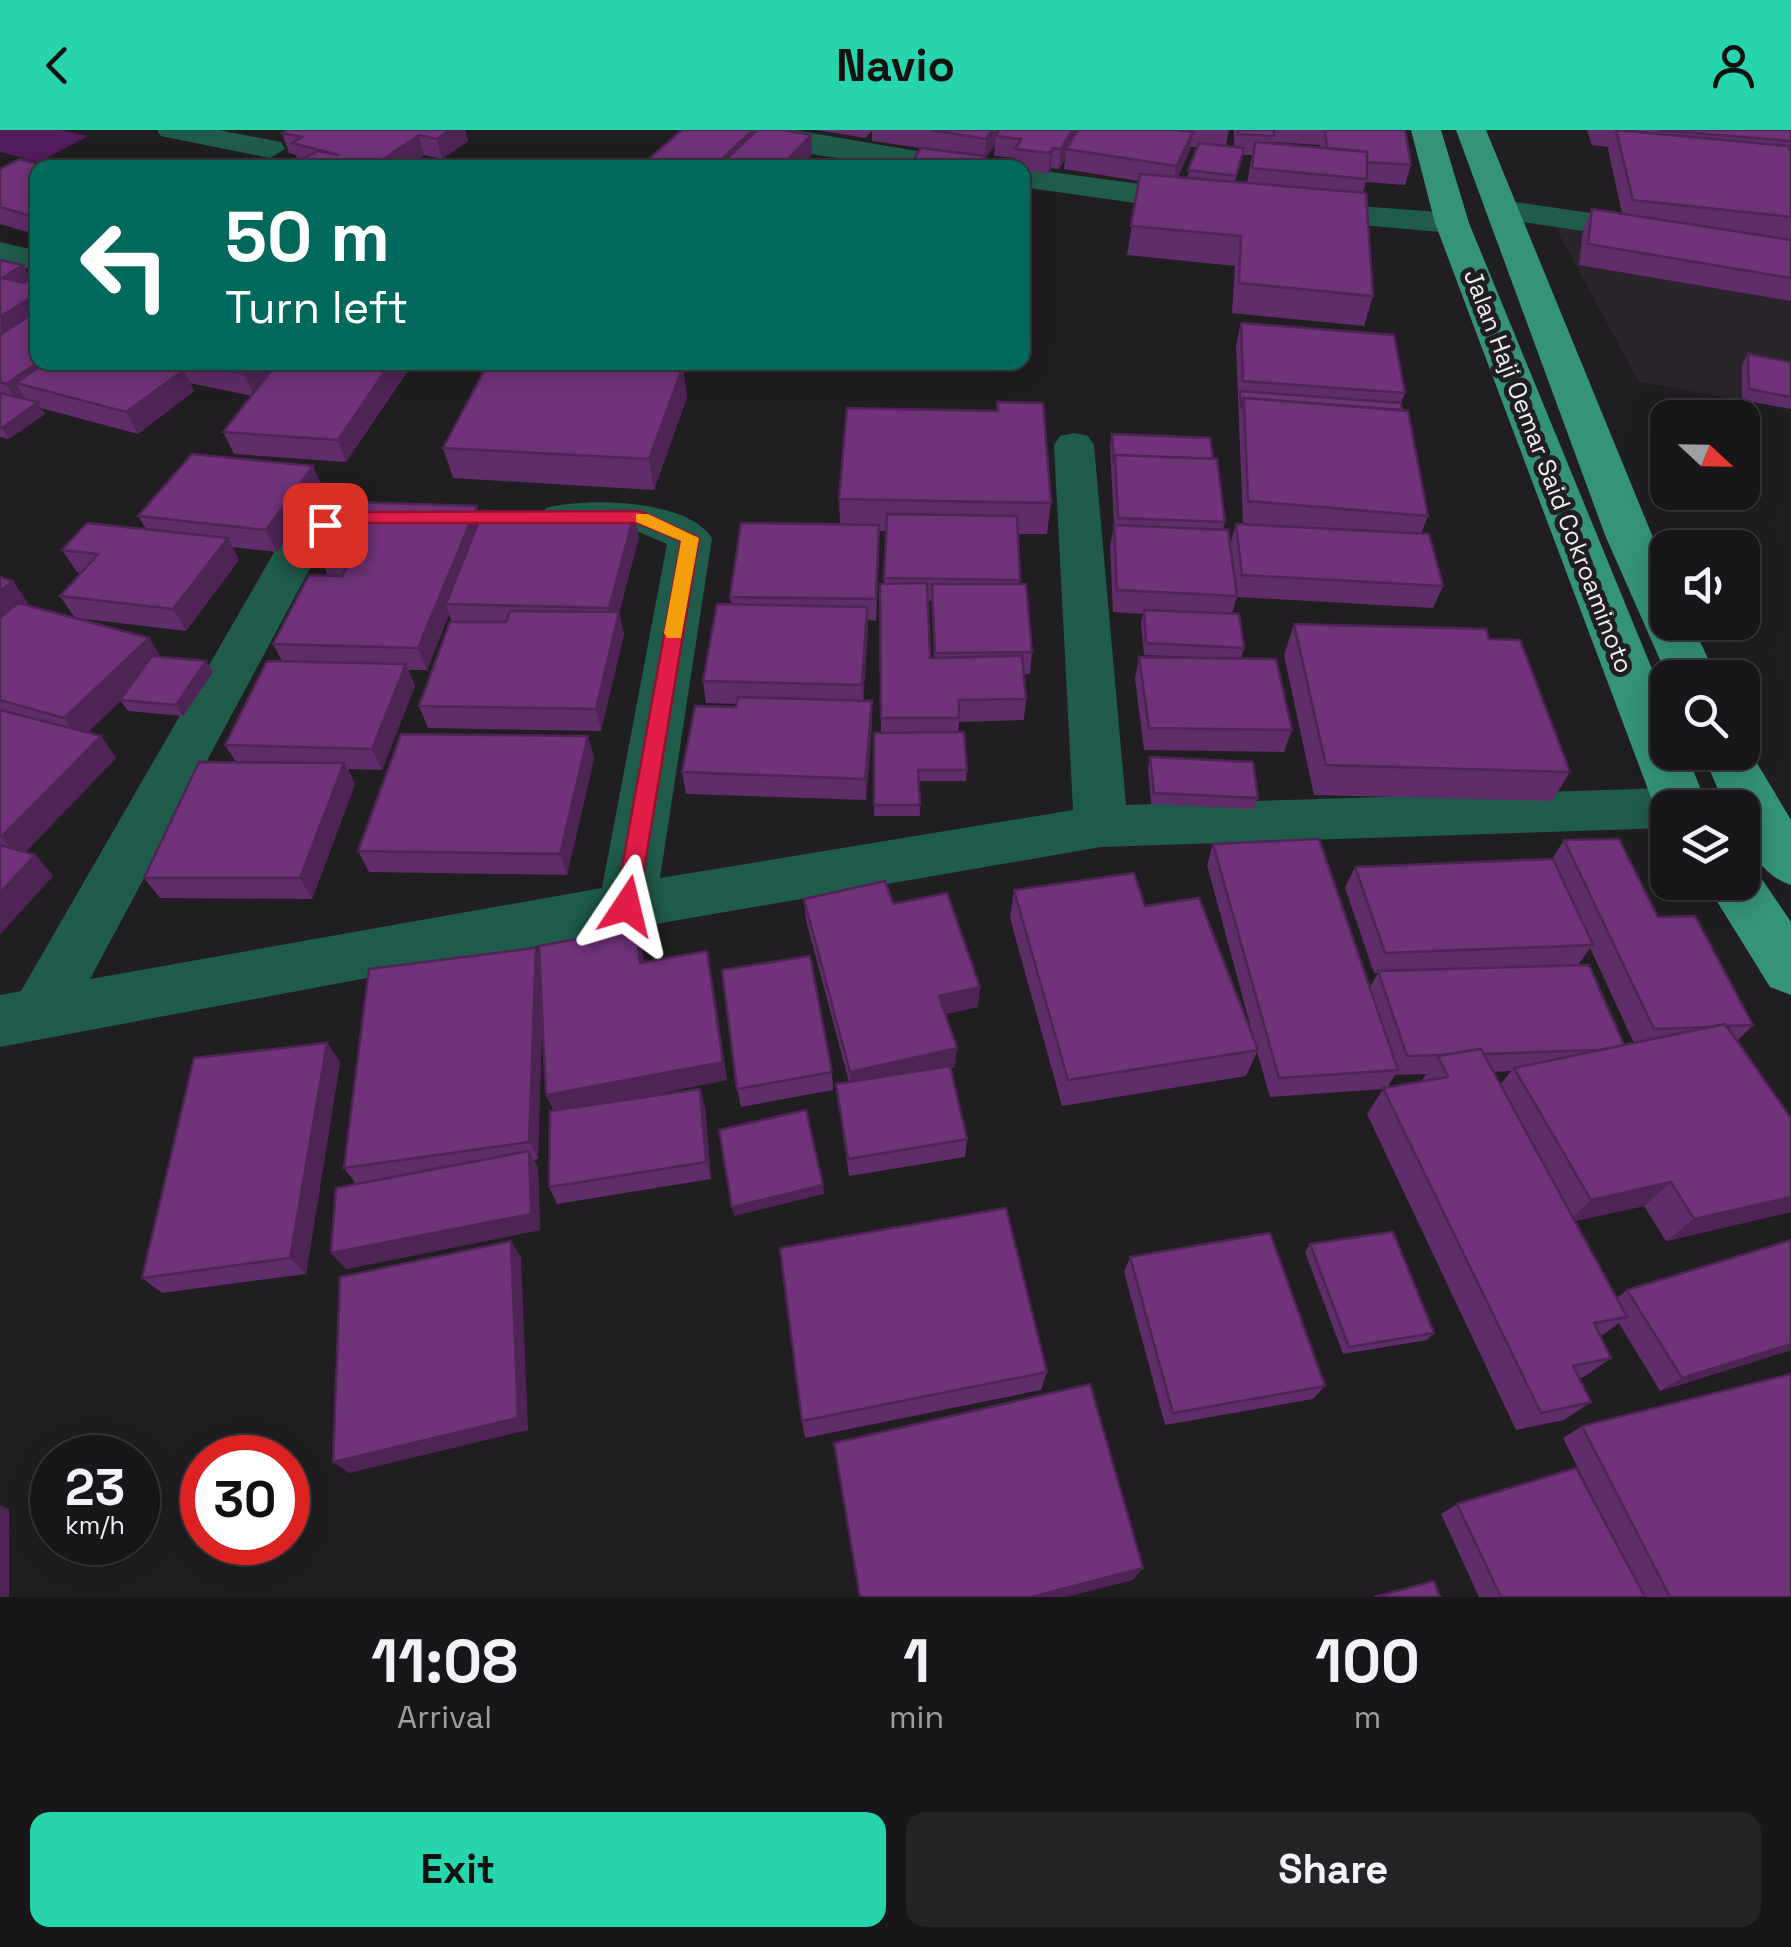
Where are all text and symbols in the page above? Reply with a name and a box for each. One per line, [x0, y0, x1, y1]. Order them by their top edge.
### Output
text: Navio [836, 37, 955, 94]
icon: back [30, 38, 85, 93]
icon: person [1706, 38, 1761, 93]
text: 50 m [225, 192, 390, 281]
icon: left [60, 200, 190, 330]
street label: Jalan Haji Oemar Said Cokroaminoto [1457, 265, 1641, 677]
text: Turn left [225, 279, 408, 336]
north arrow [1650, 400, 1760, 510]
map controls [1650, 400, 1760, 900]
pin [283, 483, 368, 568]
icon: arrive [298, 498, 353, 553]
button: sound [1650, 530, 1760, 640]
button: search [1650, 660, 1760, 770]
button: layers [1650, 790, 1760, 900]
position arrow [575, 854, 679, 958]
speed limit sign: 30 [180, 1435, 310, 1565]
text: 23 [65, 1456, 125, 1520]
text: km/h [65, 1509, 125, 1541]
text: 11:08 [371, 1623, 518, 1700]
text: 1 [903, 1623, 930, 1700]
text: 100 [1315, 1623, 1420, 1700]
text: Arrival [397, 1697, 492, 1737]
text: min [889, 1697, 944, 1737]
text: m [1354, 1697, 1381, 1737]
button: Exit [30, 1812, 886, 1927]
button: Share [906, 1812, 1761, 1927]

